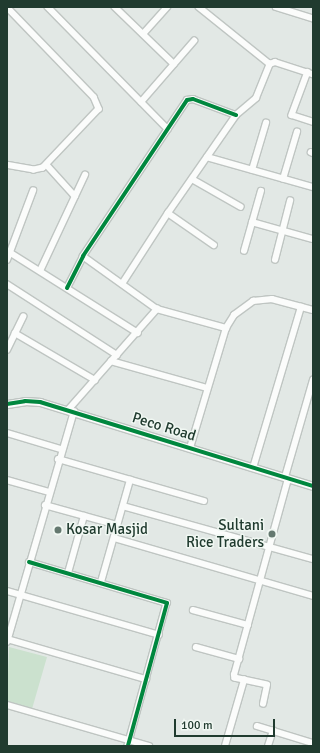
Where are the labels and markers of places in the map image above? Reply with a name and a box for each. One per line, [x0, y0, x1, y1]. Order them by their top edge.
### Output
place label: Sultani Rice Traders [186, 516, 264, 551]
place label: Kosar Masjid [66, 521, 148, 539]
marker: Kosar Masjid [53, 525, 63, 535]
marker: Sultani Rice Traders [267, 529, 277, 539]

